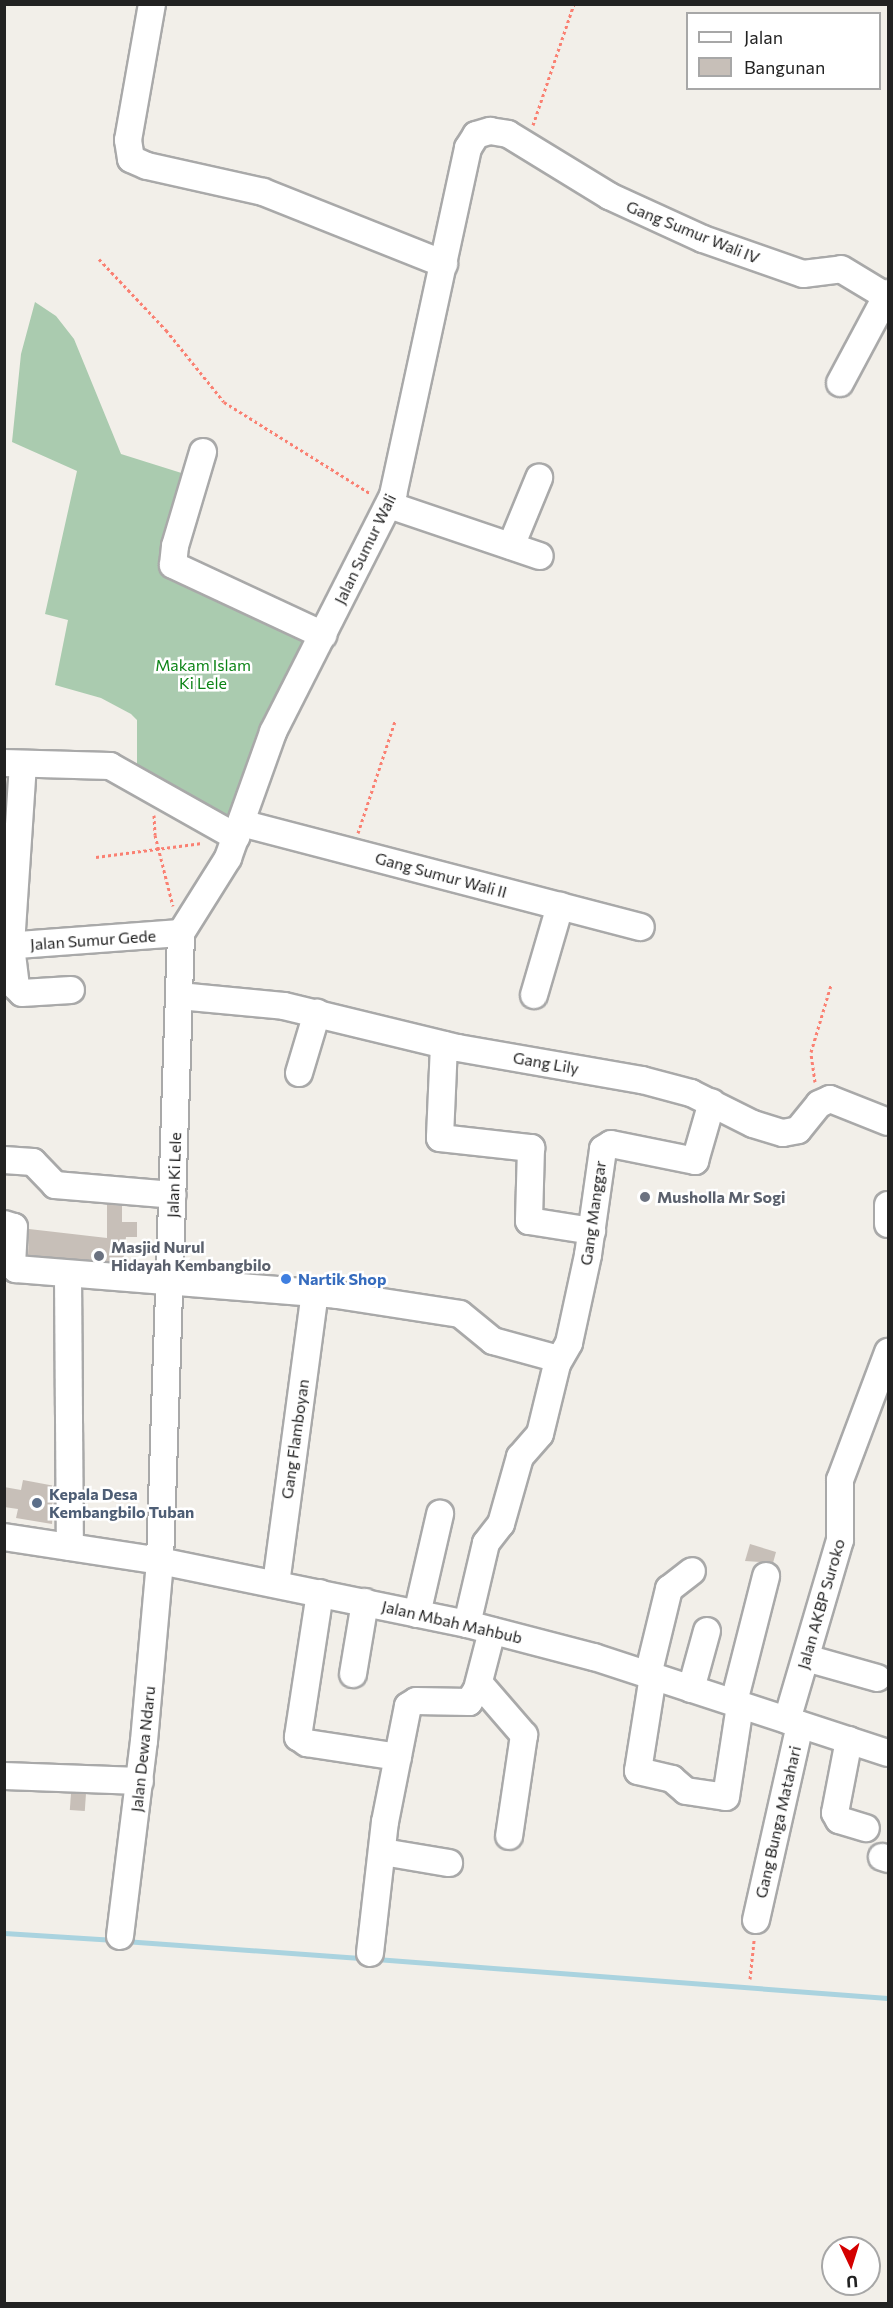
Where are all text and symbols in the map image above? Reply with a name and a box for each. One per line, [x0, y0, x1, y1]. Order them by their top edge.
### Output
legend [686, 12, 881, 90]
text: Jalan [744, 26, 783, 48]
text: Bangunan [744, 56, 825, 78]
street label: Gang Sumur Wali IV [623, 196, 763, 268]
street label: Jalan Sumur Wali [330, 491, 400, 607]
park label: Makam Islam Ki Lele [155, 655, 251, 693]
street label: Gang Sumur Wali II [373, 848, 509, 902]
street label: Jalan Sumur Gede [29, 926, 157, 954]
street label: Gang Lily [512, 1048, 580, 1078]
street label: Jalan Ki Lele [163, 1132, 185, 1218]
street label: Gang Manggar [576, 1159, 610, 1267]
place label: Musholla Mr Sogi [657, 1187, 785, 1207]
marker: Musholla Mr Sogi [638, 1190, 652, 1204]
place label: Masjid Nurul Hidayah Kembangbilo [111, 1237, 271, 1275]
marker: Masjid Nurul Hidayah Kembangbilo [92, 1249, 106, 1263]
place label: Nartik Shop [298, 1269, 386, 1289]
marker: Nartik Shop [279, 1272, 293, 1286]
street label: Gang Flamboyan [277, 1378, 313, 1500]
place label: Kepala Desa Kembangbilo Tuban [49, 1484, 194, 1522]
marker: Kepala Desa Kembangbilo Tuban [30, 1496, 44, 1510]
street label: Jalan AKBP Suroko [793, 1537, 849, 1671]
street label: Jalan Mbah Mahbub [380, 1596, 524, 1648]
street label: Jalan Dewa Ndaru [127, 1685, 159, 1813]
street label: Gang Bunga Matahari [751, 1744, 805, 1900]
north arrow [821, 2236, 881, 2296]
text: U [846, 2273, 859, 2292]

